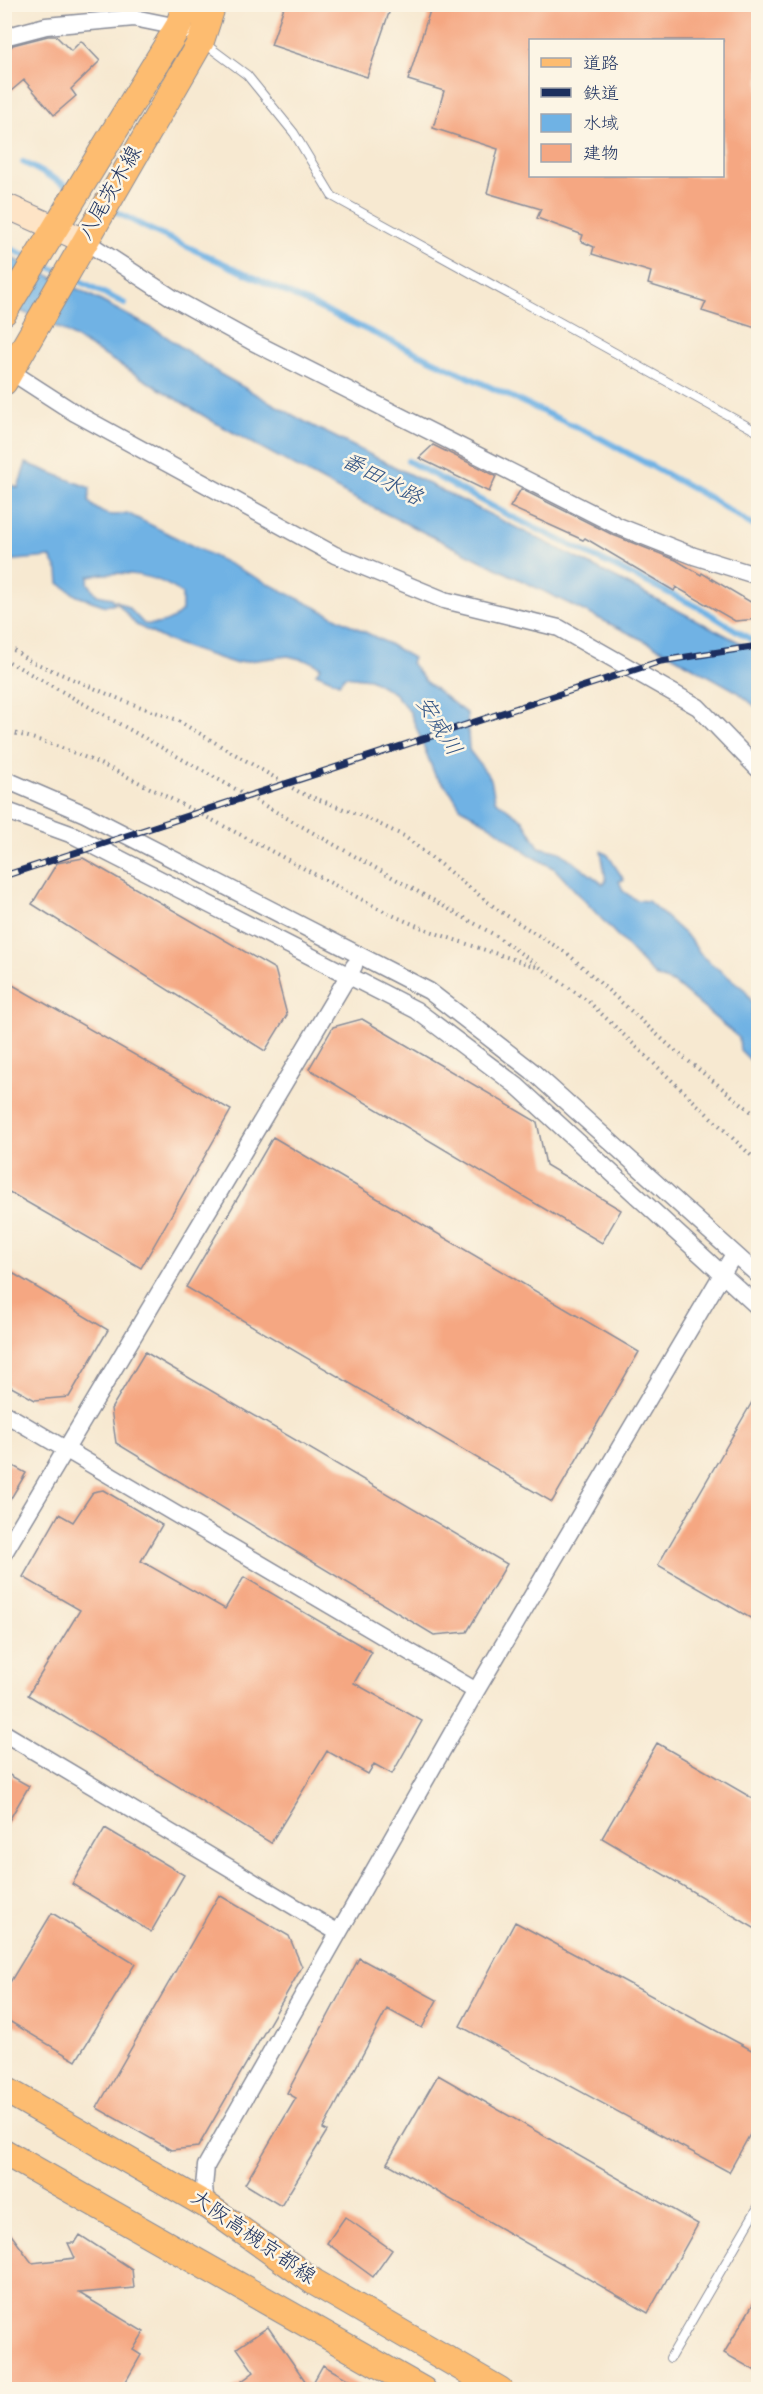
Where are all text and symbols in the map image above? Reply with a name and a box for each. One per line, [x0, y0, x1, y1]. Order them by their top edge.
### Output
legend [529, 39, 724, 177]
text: 道路 [583, 53, 619, 78]
text: 鉄道 [583, 83, 619, 108]
text: 水域 [583, 113, 619, 138]
street label: 八尾茨木線 [73, 141, 151, 247]
text: 建物 [583, 143, 619, 168]
water label: 番田水路 [335, 447, 429, 516]
water label: 安威川 [406, 691, 468, 763]
street label: 大阪高槻京都線 [183, 2185, 321, 2293]

